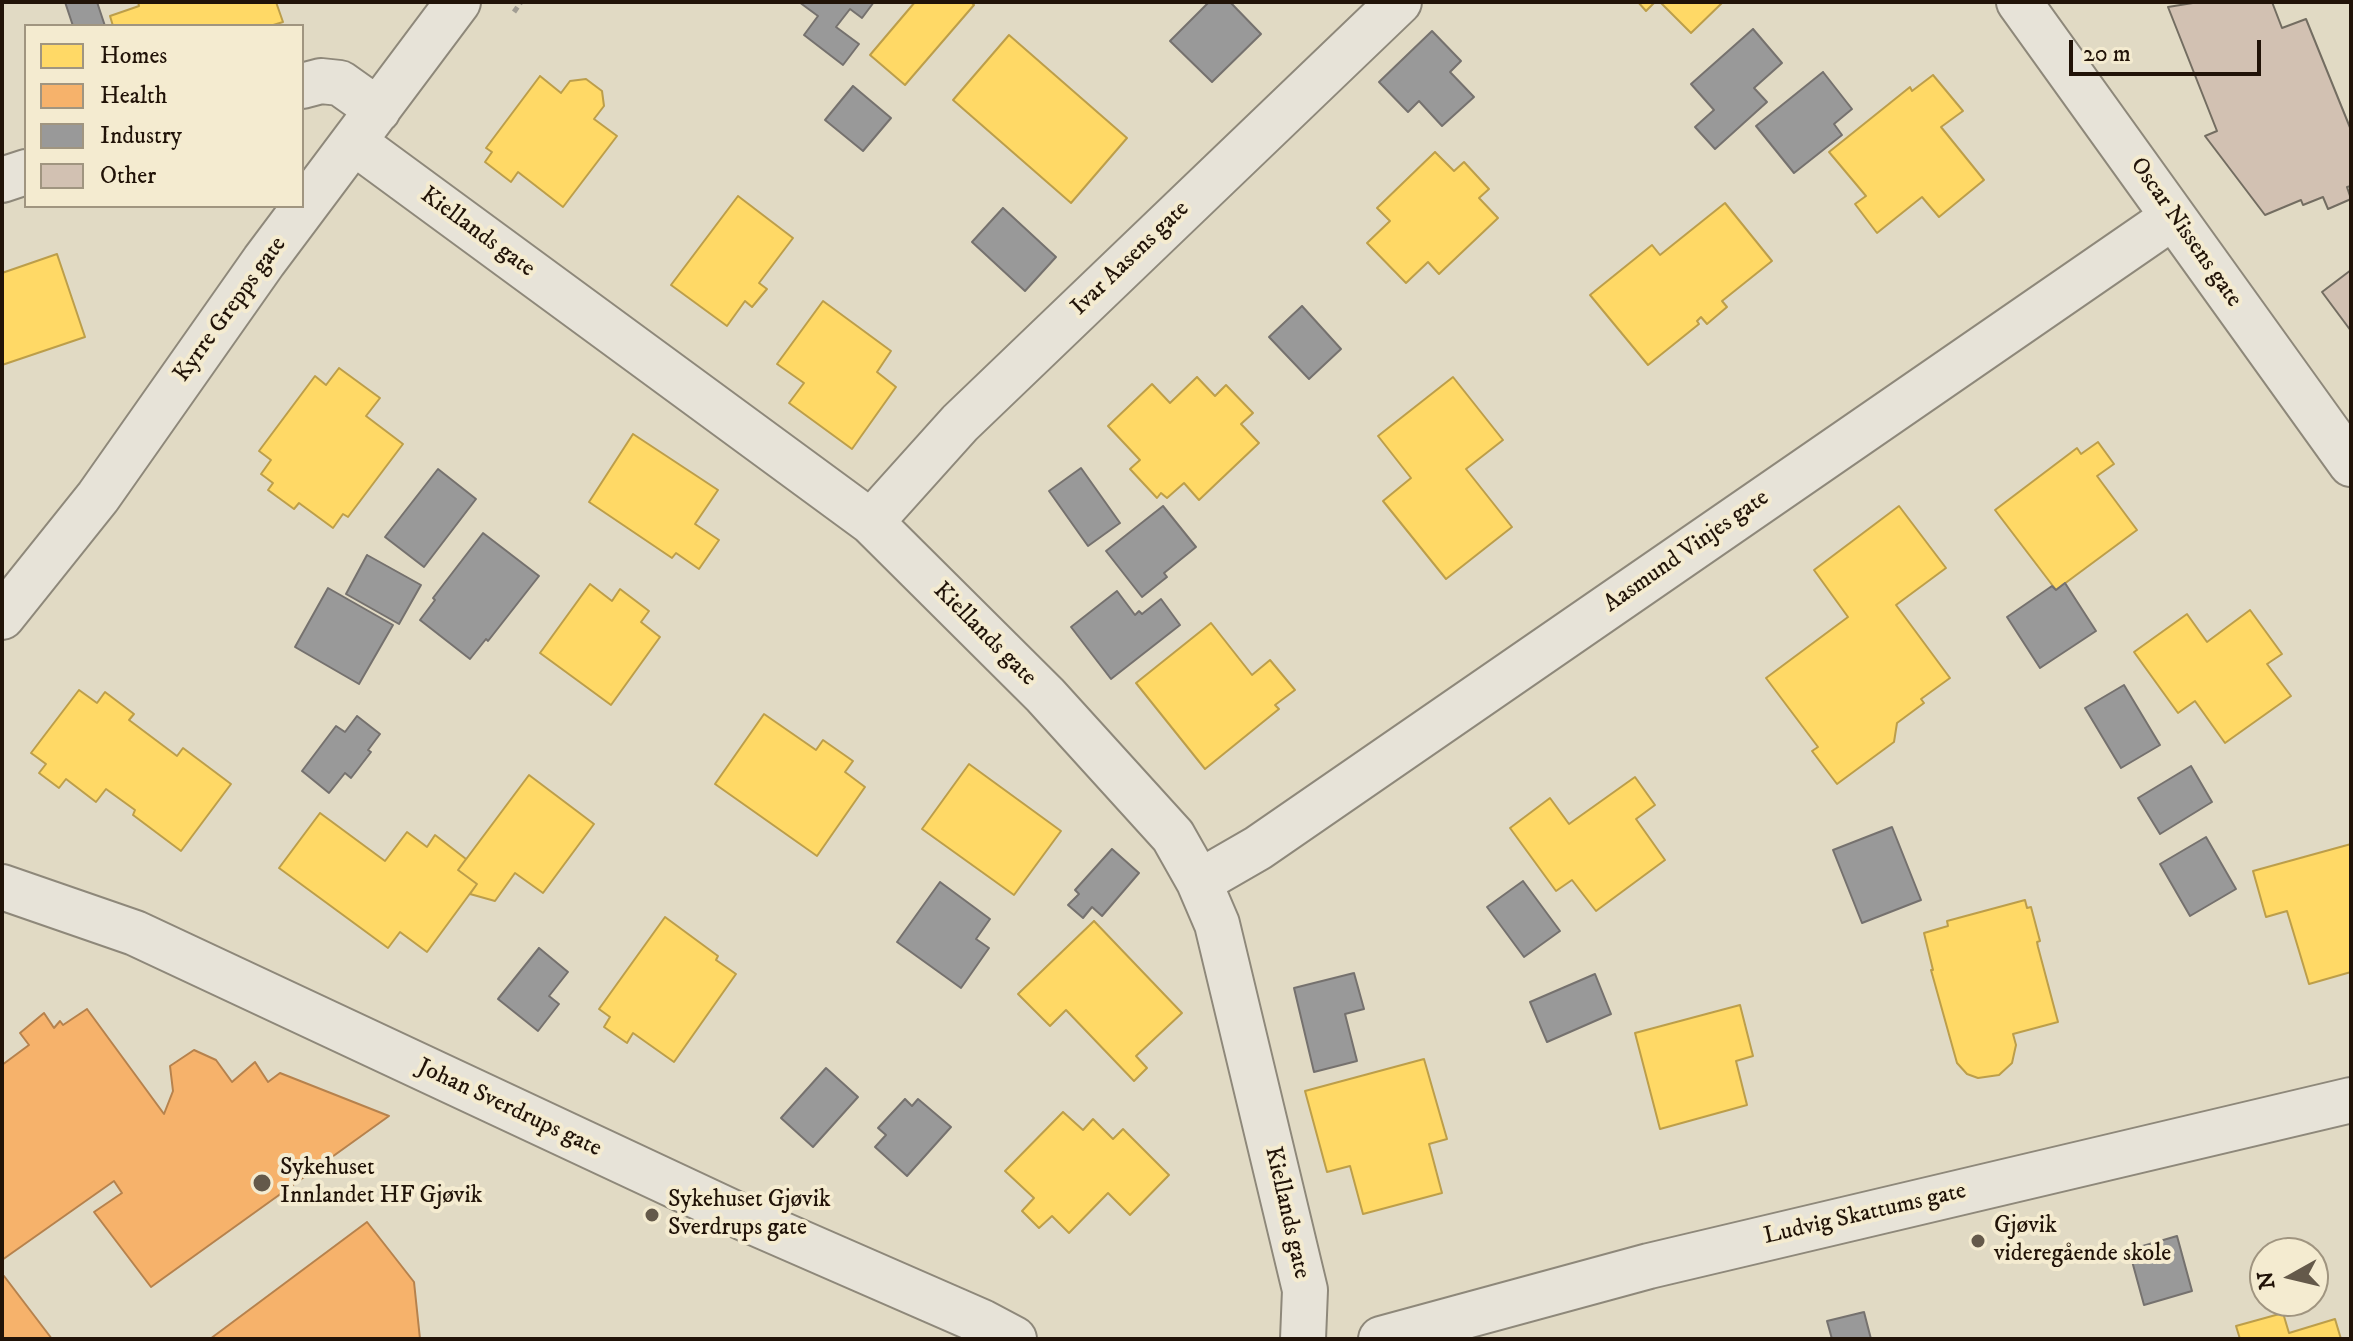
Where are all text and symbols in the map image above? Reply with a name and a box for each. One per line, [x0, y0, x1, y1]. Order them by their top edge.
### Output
legend [24, 24, 304, 208]
scale bar [2073, 24, 2265, 74]
text: 20 m [2083, 39, 2131, 69]
text: Homes [100, 41, 167, 71]
text: Health [100, 81, 167, 111]
text: Industry [100, 121, 182, 151]
street label: Oscar Nissens gate [2123, 153, 2247, 313]
text: Other [100, 161, 156, 191]
street label: Kiellands gate [414, 182, 540, 284]
street label: Ivar Aasens gate [1066, 196, 1196, 322]
street label: Kyrre Grepps gate [169, 232, 293, 388]
street label: Aasmund Vinjes gate [1599, 484, 1775, 620]
street label: Kiellands gate [926, 577, 1042, 693]
street label: Johan Sverdrups gate [412, 1054, 606, 1164]
street label: Kiellands gate [1257, 1144, 1315, 1282]
place label: Sykehuset Innlandet HF Gjøvik [280, 1155, 482, 1211]
marker: Sykehuset Innlandet HF Gjøvik [251, 1172, 273, 1194]
street label: Ludvig Skattums gate [1761, 1178, 1969, 1252]
place label: Sykehuset Gjøvik Sverdrups gate [668, 1187, 831, 1243]
marker: Sykehuset Gjøvik Sverdrups gate [643, 1206, 661, 1224]
place label: Gjøvik videregående skole [1994, 1213, 2171, 1269]
marker: Gjøvik videregående skole [1969, 1232, 1987, 1250]
north arrow [2249, 1237, 2329, 1317]
text: N [2252, 1269, 2281, 1291]

